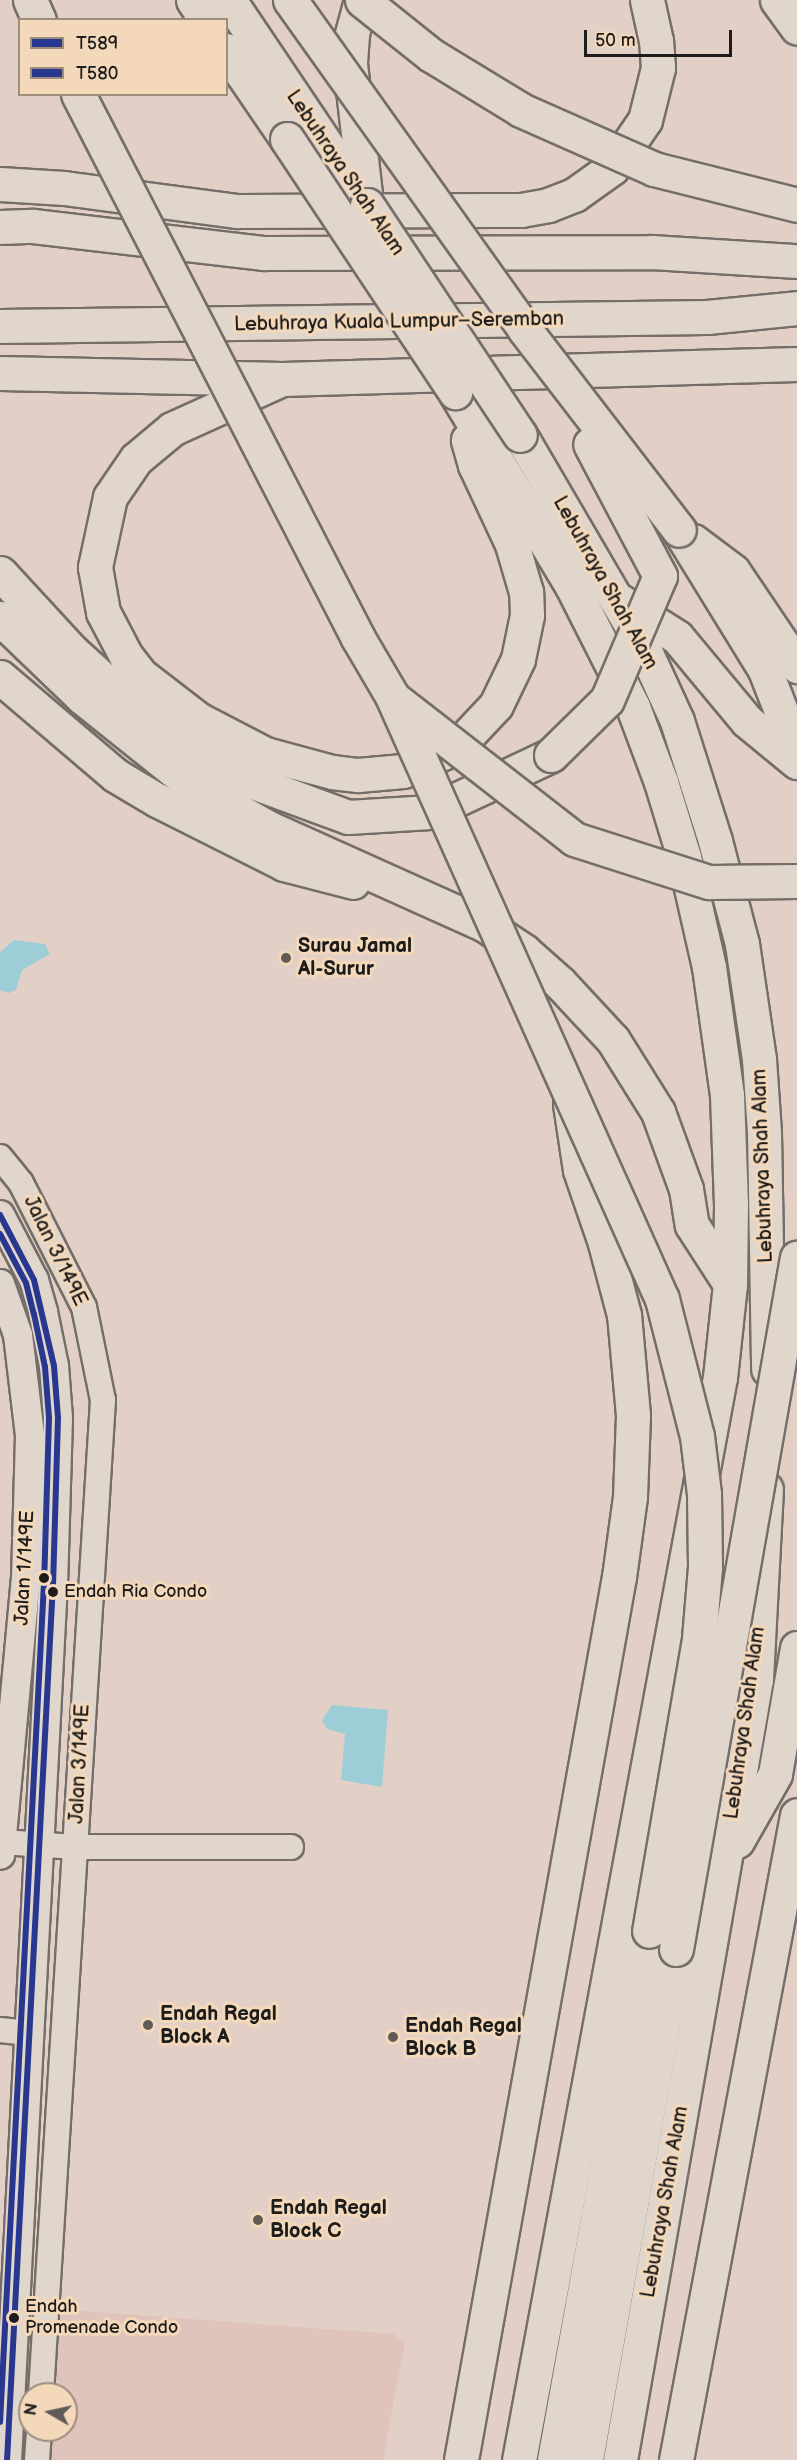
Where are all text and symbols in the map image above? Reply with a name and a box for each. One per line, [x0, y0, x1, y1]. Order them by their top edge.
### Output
legend [18, 18, 228, 96]
scale bar [587, 18, 736, 56]
text: 50 m [595, 30, 636, 51]
text: T589 [76, 33, 118, 54]
text: T580 [76, 63, 118, 84]
street label: Lebuhraya Shah Alam [281, 86, 409, 260]
street label: Lebuhraya Kuala Lumpur–Seremban [234, 307, 564, 337]
street label: Lebuhraya Shah Alam [547, 492, 663, 674]
place label: Surau Jamal Al-Surur [298, 934, 412, 981]
marker: Surau Jamal Al-Surur [279, 951, 293, 965]
street label: Lebuhraya Shah Alam [748, 1068, 778, 1264]
street label: Jalan 3/149E [18, 1192, 92, 1310]
street label: Jalan 1/149E [10, 1510, 40, 1626]
unlabelled marker [38, 1572, 50, 1584]
place label: Endah Ria Condo [64, 1581, 207, 1603]
marker: Endah Ria Condo [47, 1586, 59, 1598]
street label: Lebuhraya Shah Alam [720, 1625, 770, 1821]
street label: Jalan 3/149E [65, 1704, 95, 1824]
place label: Endah Regal Block A [160, 2002, 277, 2049]
place label: Endah Regal Block B [405, 2014, 522, 2061]
marker: Endah Regal Block A [141, 2018, 155, 2032]
marker: Endah Regal Block B [386, 2030, 400, 2044]
street label: Lebuhraya Shah Alam [636, 2104, 694, 2300]
place label: Endah Regal Block C [270, 2196, 387, 2243]
marker: Endah Regal Block C [251, 2213, 265, 2227]
place label: Endah Promenade Condo [25, 2297, 178, 2340]
marker: Endah Promenade Condo [8, 2312, 20, 2324]
north arrow [18, 2382, 78, 2442]
text: N [21, 2402, 42, 2417]

